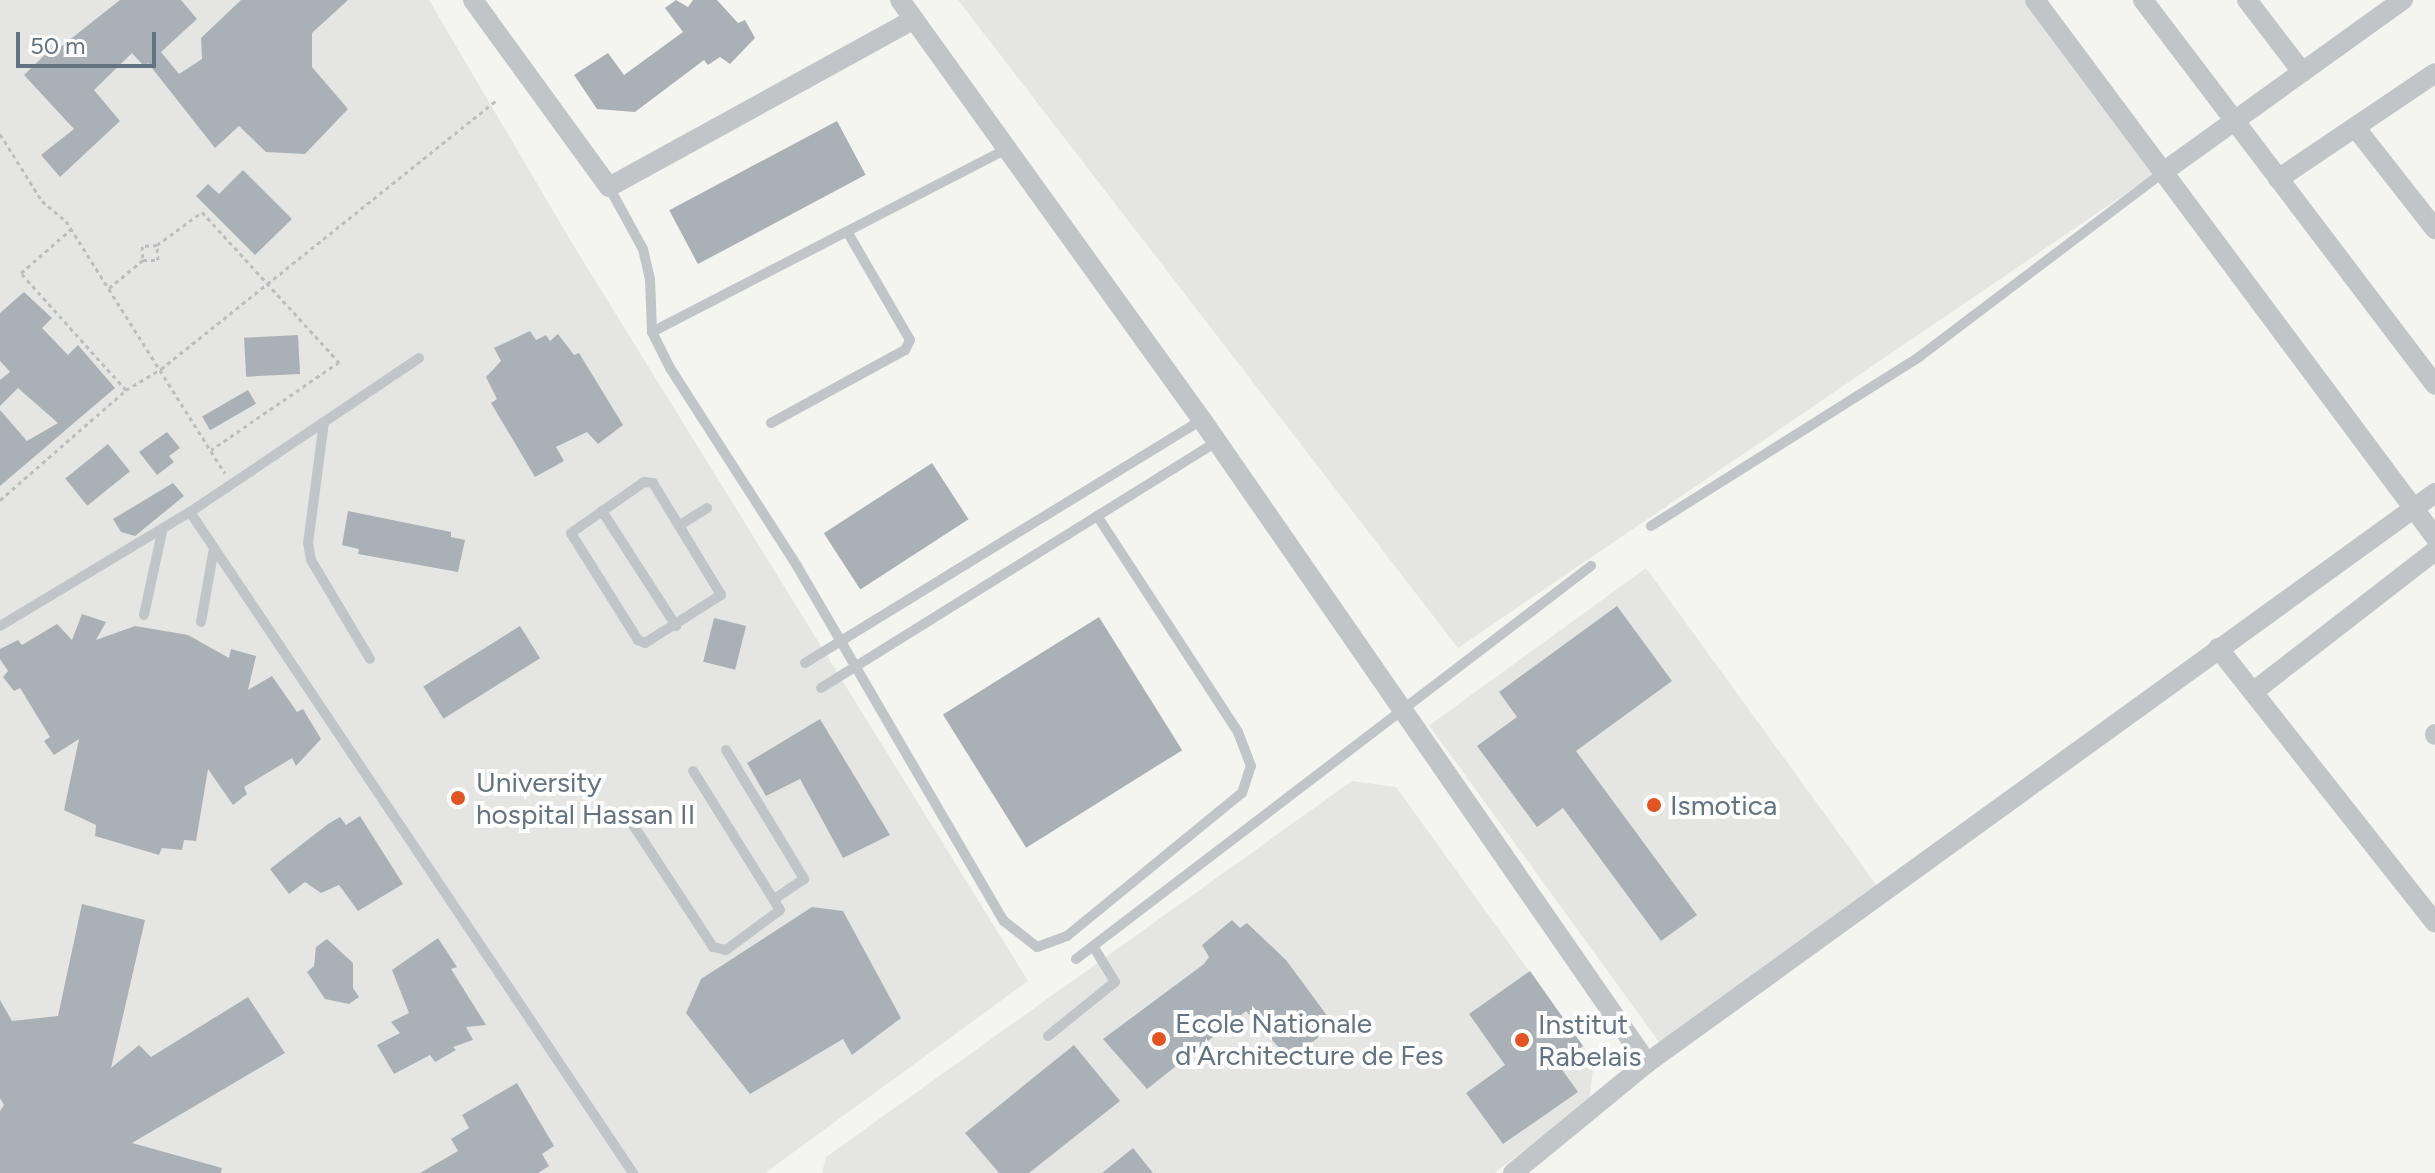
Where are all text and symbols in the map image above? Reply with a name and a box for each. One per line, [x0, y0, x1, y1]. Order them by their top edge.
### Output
scale bar [20, 16, 160, 66]
text: 50 m [30, 31, 86, 60]
place label: University hospital Hassan II [476, 765, 695, 831]
marker: University hospital Hassan II [447, 787, 469, 809]
place label: Ismotica [1670, 788, 1777, 822]
marker: Ismotica [1645, 796, 1663, 814]
place label: Ecole Nationale d'Architecture de Fes [1175, 1006, 1444, 1072]
place label: Institut Rabelais [1538, 1007, 1641, 1073]
marker: Ecole Nationale d'Architecture de Fes [1150, 1030, 1168, 1048]
marker: Institut Rabelais [1513, 1031, 1531, 1049]

